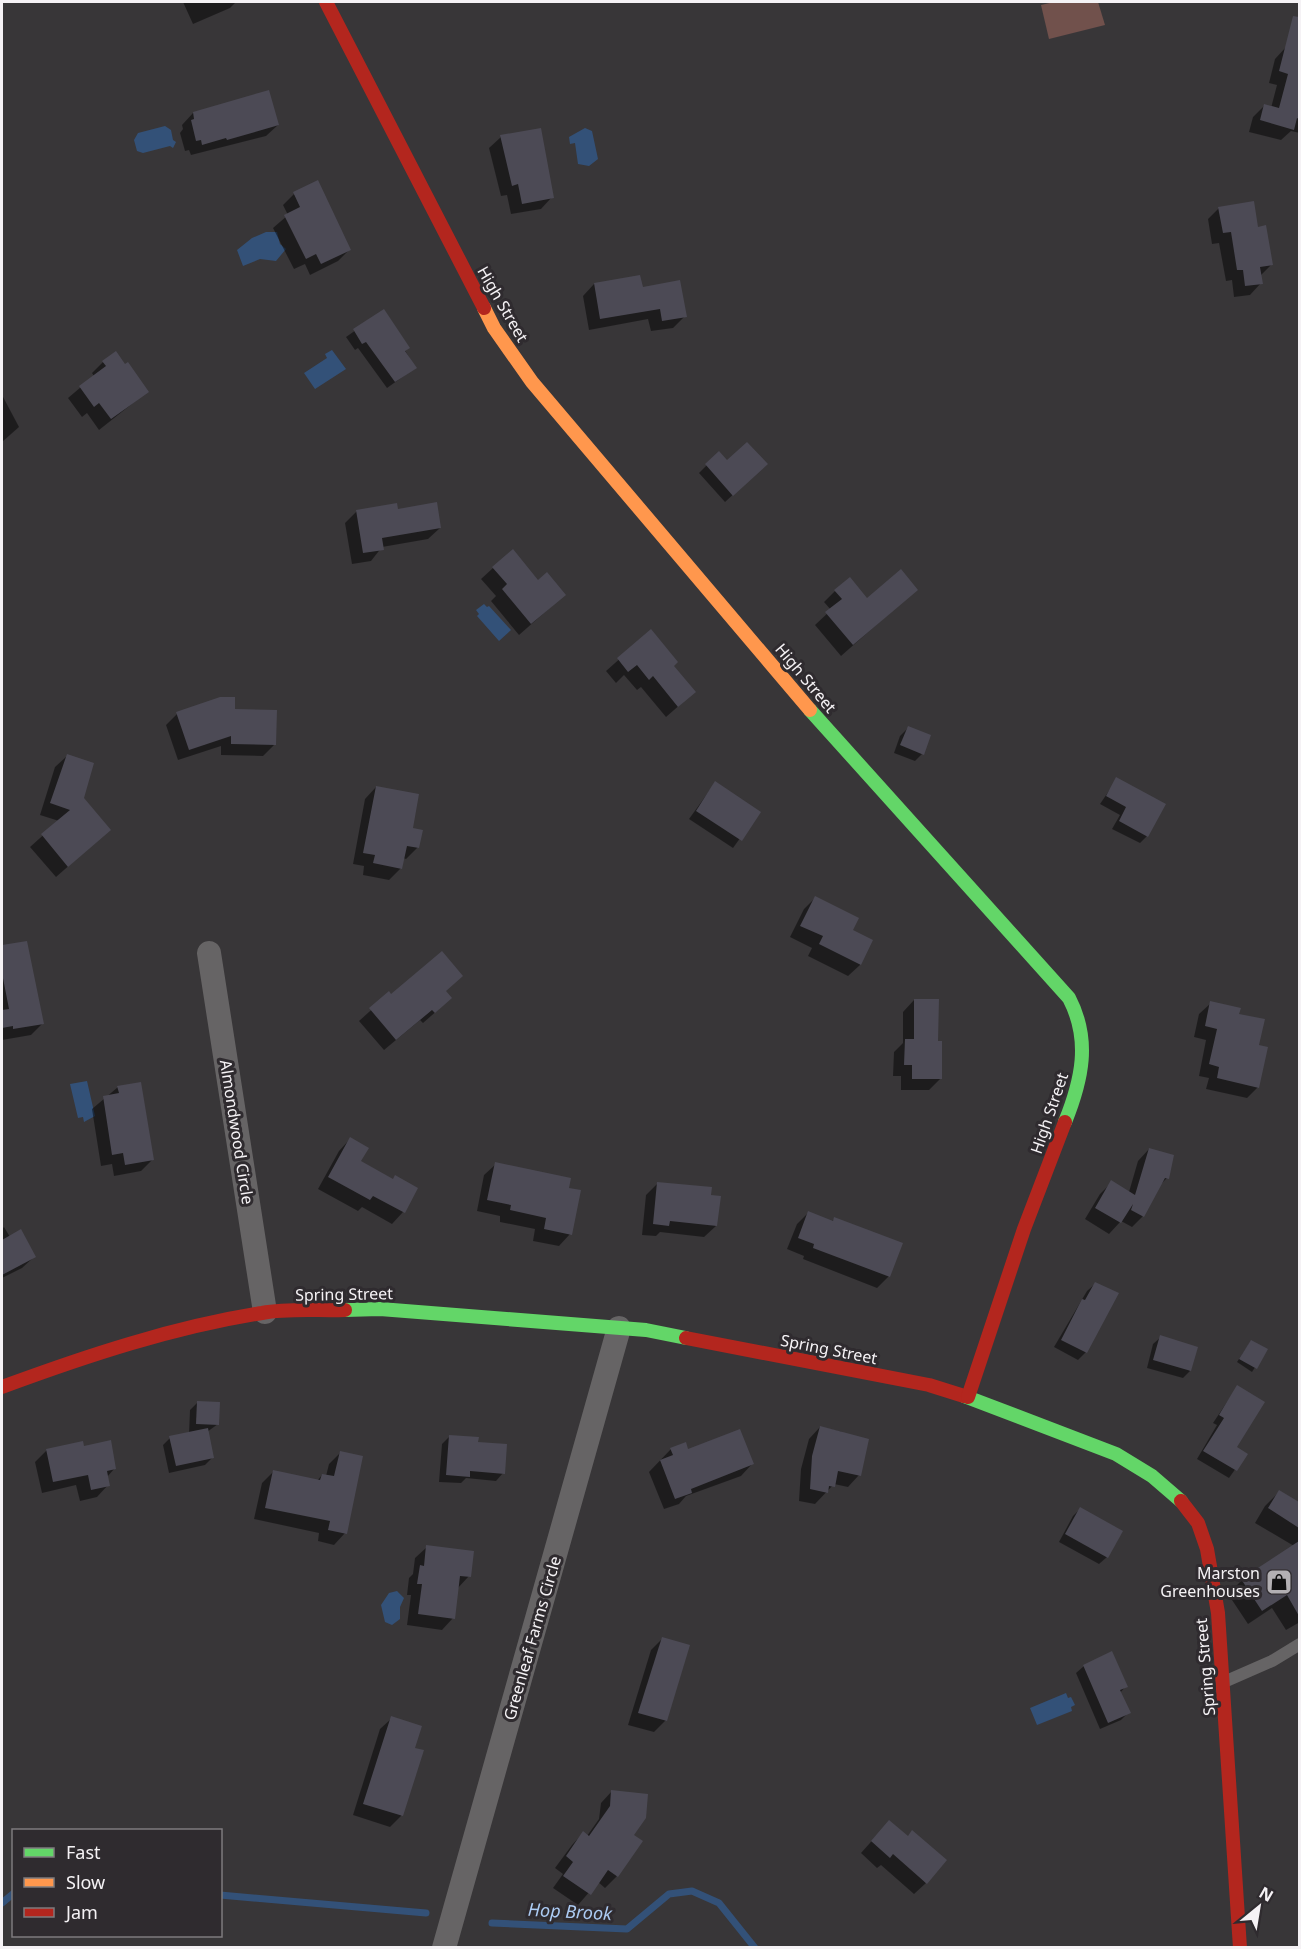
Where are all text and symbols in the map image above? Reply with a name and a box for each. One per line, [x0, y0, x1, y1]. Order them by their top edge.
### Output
street label: High Street [472, 262, 534, 346]
street label: High Street [770, 639, 842, 718]
street label: Almondwood Circle [215, 1058, 259, 1206]
street label: High Street [1025, 1069, 1073, 1157]
street label: Spring Street [295, 1282, 393, 1306]
street label: Spring Street [779, 1329, 879, 1369]
street label: Greenleaf Farms Circle [498, 1553, 566, 1723]
place label: Marston Greenhouses [1160, 1562, 1260, 1602]
shop icon: Marston Greenhouses [1264, 1567, 1294, 1597]
street label: Spring Street [1190, 1617, 1220, 1717]
legend [12, 1829, 222, 1937]
text: Fast [66, 1840, 101, 1864]
text: Slow [66, 1870, 105, 1894]
north arrow [1229, 1877, 1289, 1937]
text: N [1255, 1881, 1278, 1907]
water label: Hop Brook [527, 1897, 614, 1925]
text: Jam [64, 1900, 98, 1924]

